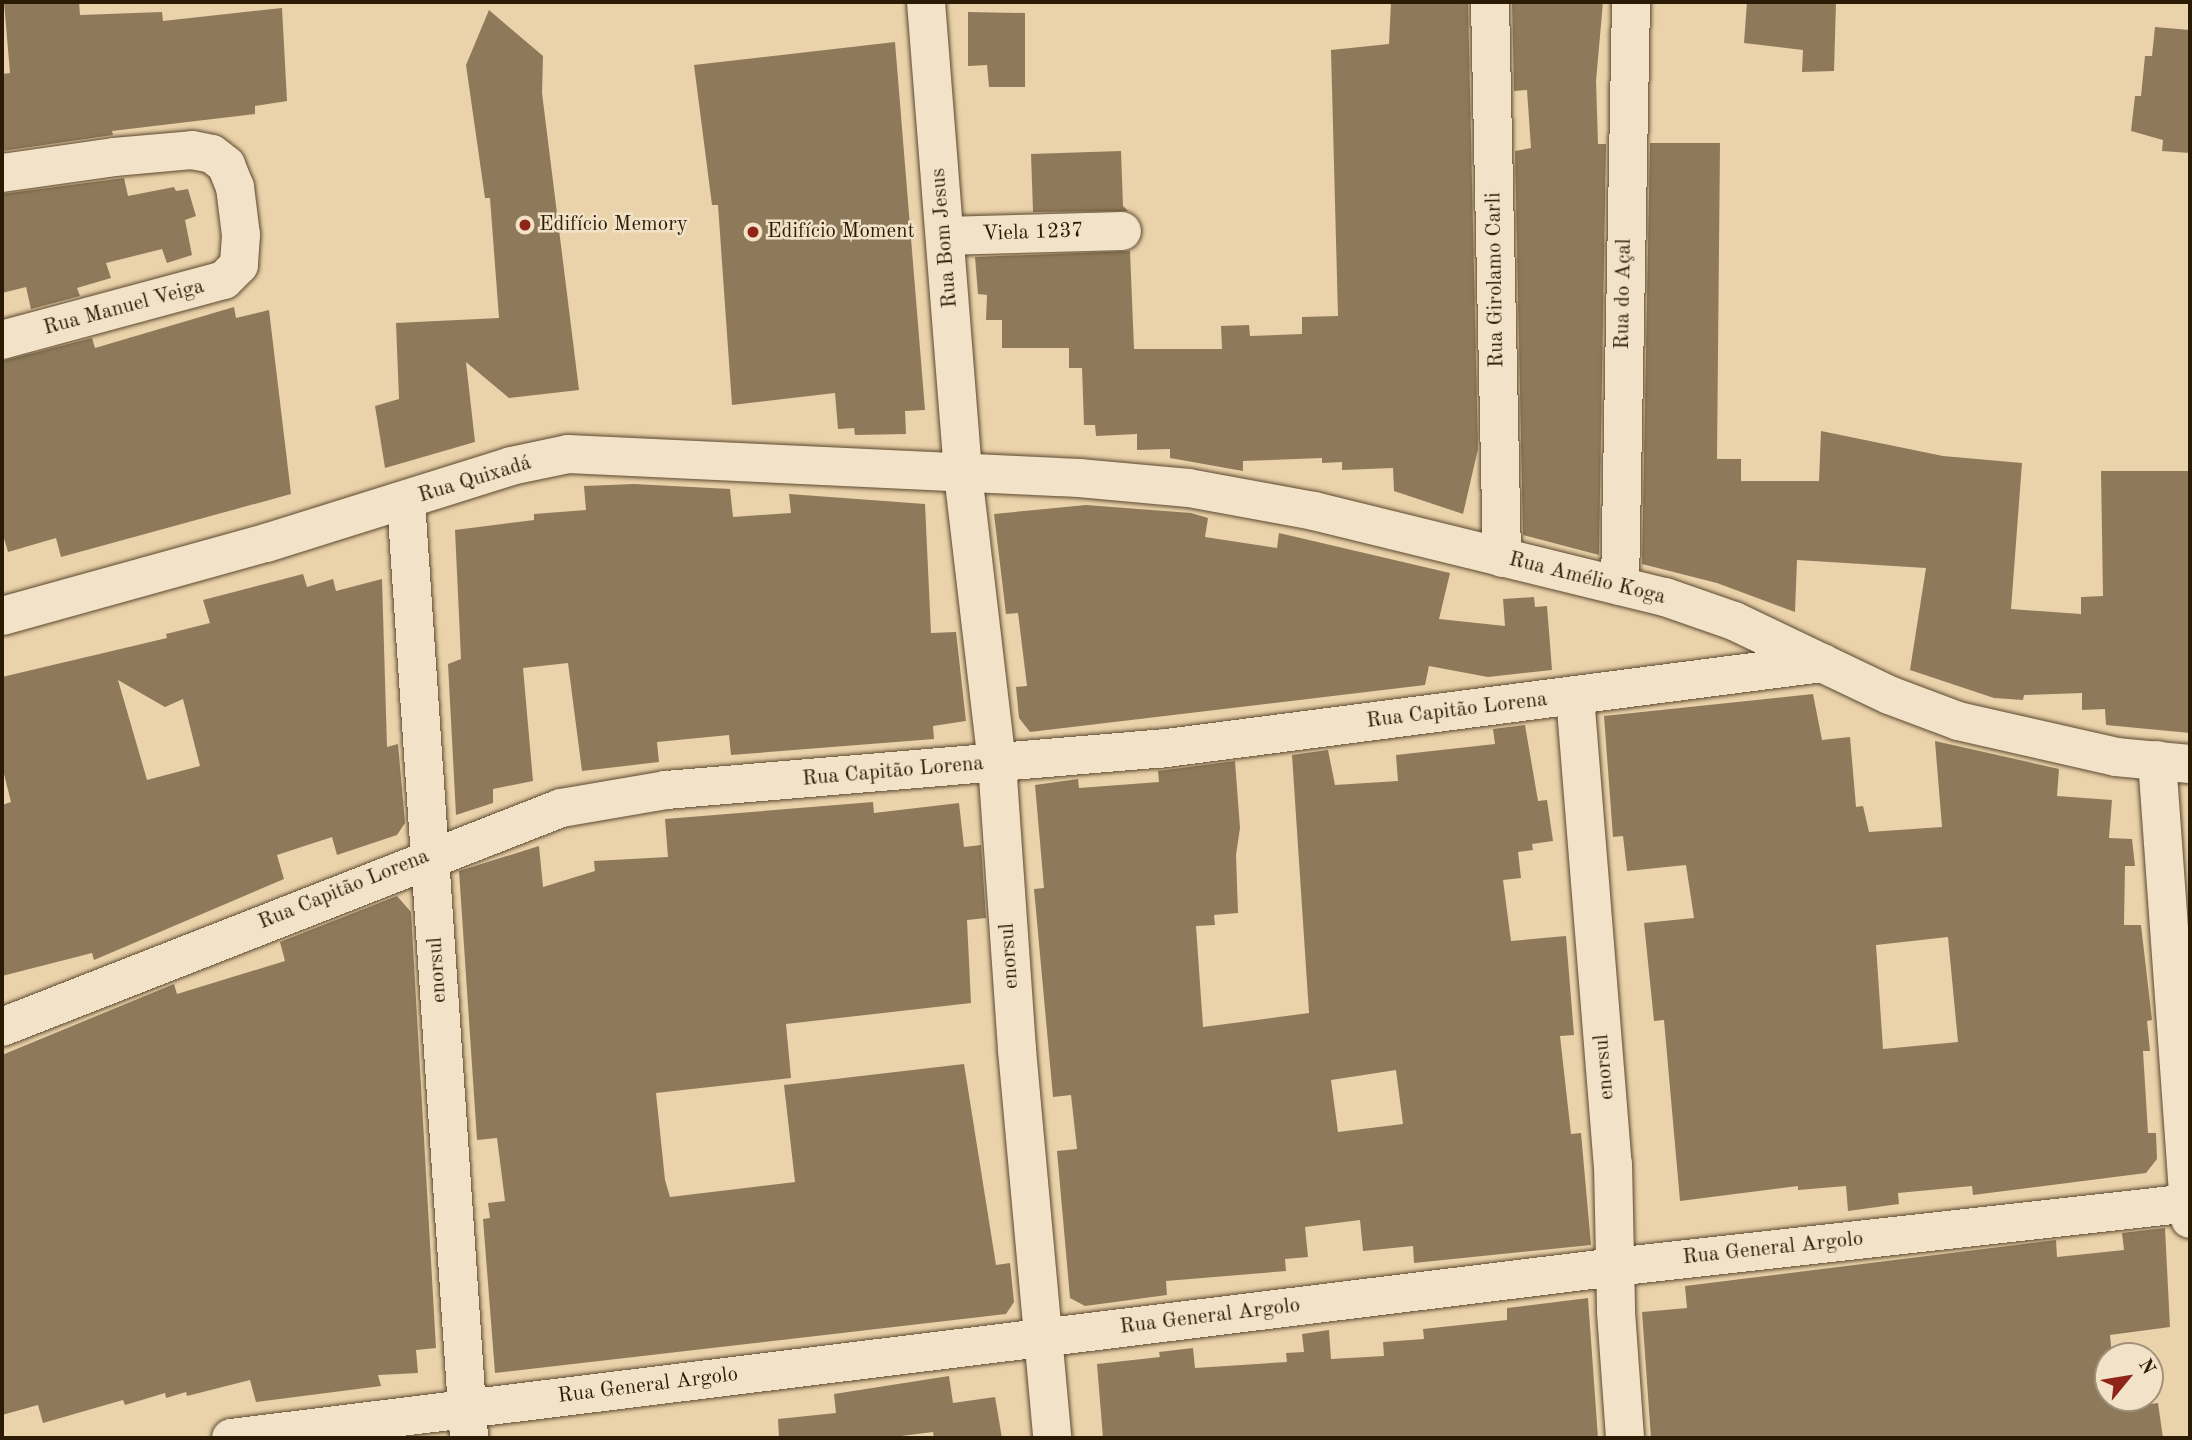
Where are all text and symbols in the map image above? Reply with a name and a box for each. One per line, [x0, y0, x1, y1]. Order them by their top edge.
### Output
street label: Rua Bom Jesus [926, 167, 964, 309]
street label: Rua Girolamo Carli [1482, 192, 1510, 368]
place label: Edifício Memory [539, 212, 688, 238]
marker: Edifício Memory [517, 217, 533, 233]
place label: Edifício Moment [767, 219, 915, 245]
street label: Viela 1237 [982, 219, 1084, 247]
marker: Edifício Moment [745, 224, 761, 240]
street label: Rua do Açal [1610, 238, 1638, 350]
street label: Rua Manuel Veiga [41, 274, 207, 342]
street label: Rua Quixadá [416, 451, 534, 509]
street label: Rua Amélio Koga [1506, 547, 1668, 611]
street label: Rua Capitão Lorena [1365, 687, 1549, 735]
street label: Rua Capitão Lorena [801, 752, 985, 792]
street label: Rua Capitão Lorena [255, 844, 433, 936]
street label: enorsul [995, 922, 1025, 990]
street label: enorsul [423, 936, 453, 1004]
street label: enorsul [1590, 1033, 1620, 1101]
street label: Rua General Argolo [1682, 1227, 1864, 1271]
street label: Rua General Argolo [1118, 1293, 1302, 1341]
north arrow [2094, 1342, 2164, 1412]
text: N [2134, 1356, 2158, 1378]
street label: Rua General Argolo [556, 1362, 740, 1410]

